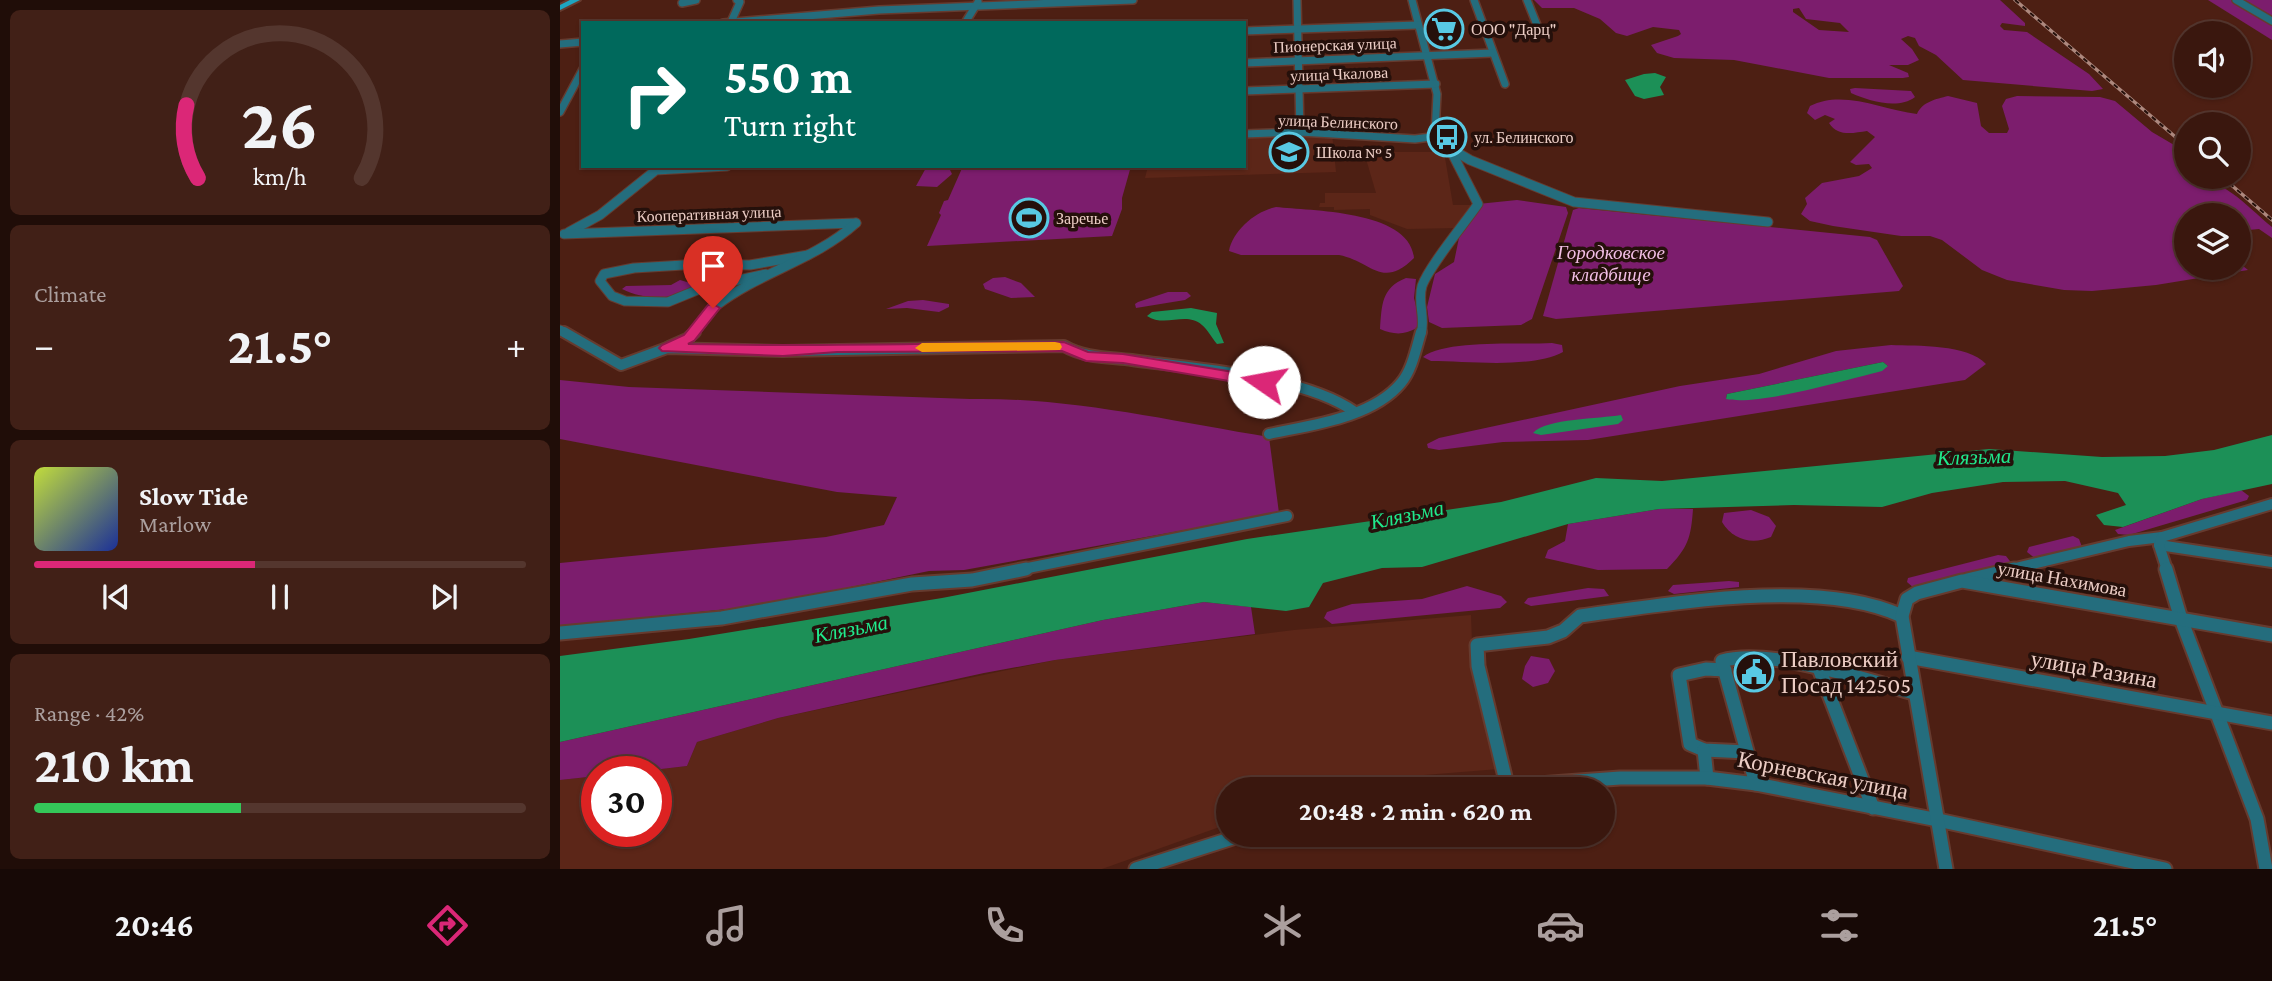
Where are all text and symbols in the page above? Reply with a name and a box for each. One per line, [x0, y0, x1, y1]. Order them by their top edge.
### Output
supermarket icon: ООО "Дарц" [1423, 8, 1465, 50]
place label: ООО "Дарц" [1471, 21, 1556, 39]
map controls [2174, 21, 2251, 280]
button: sound [2174, 21, 2251, 98]
street label: Пионерская улица [1273, 34, 1397, 57]
icon: right [609, 49, 700, 140]
text: 550 m [724, 49, 852, 104]
street label: улица Чкалова [1290, 64, 1388, 85]
text: 26 [242, 84, 318, 165]
text: Turn right [724, 107, 856, 143]
street label: улица Белинского [1278, 111, 1398, 134]
button: search [2174, 112, 2251, 189]
bus stop icon: ул. Белинского [1426, 116, 1468, 158]
place label: ул. Белинского [1474, 129, 1574, 147]
school or university icon: Школа № 5 [1268, 131, 1310, 173]
place label: Школа № 5 [1316, 144, 1392, 161]
text: km/h [253, 163, 307, 190]
sports icon: Заречье [1008, 197, 1050, 239]
street label: Кооперативная улица [636, 203, 782, 226]
button: layers [2174, 203, 2251, 280]
place label: Заречье [1056, 210, 1108, 228]
pin [683, 236, 743, 308]
park label: Городковское кладбище [1556, 242, 1665, 285]
icon: arrive [694, 247, 732, 285]
text: Climate [34, 281, 106, 307]
text: 21.5° [228, 316, 333, 374]
text: − [34, 324, 54, 366]
text: + [506, 324, 526, 366]
position arrow [1227, 345, 1301, 419]
water label: Клязьма [1935, 444, 2012, 470]
text: Slow Tide [139, 482, 248, 511]
water label: Клязьма [1367, 496, 1446, 535]
text: Marlow [139, 511, 211, 537]
street label: улица Нахимова [1996, 557, 2129, 601]
icon: previous [97, 578, 135, 616]
icon: pause [261, 578, 299, 616]
icon: next [425, 578, 463, 616]
water label: Клязьма [811, 610, 890, 648]
street label: улица Разина [2029, 645, 2159, 693]
place label: Павловский Посад 142505 [1781, 646, 1911, 698]
public building icon: Павловский Посад 142505 [1733, 651, 1775, 693]
text: Range · 42% [34, 700, 144, 726]
text: 210 km [34, 735, 194, 793]
street label: Корневская улица [1735, 746, 1911, 804]
speed limit sign: 30 [581, 756, 672, 847]
text: 20:48 · 2 min · 620 m [1299, 797, 1532, 826]
icon: directions [423, 901, 472, 950]
icon: music [702, 901, 751, 950]
icon: phone [980, 901, 1029, 950]
icon: climate [1258, 901, 1307, 950]
icon: car [1536, 901, 1585, 950]
icon: filters [1815, 901, 1864, 950]
text: 20:46 [115, 907, 194, 943]
text: 21.5° [2093, 907, 2157, 943]

